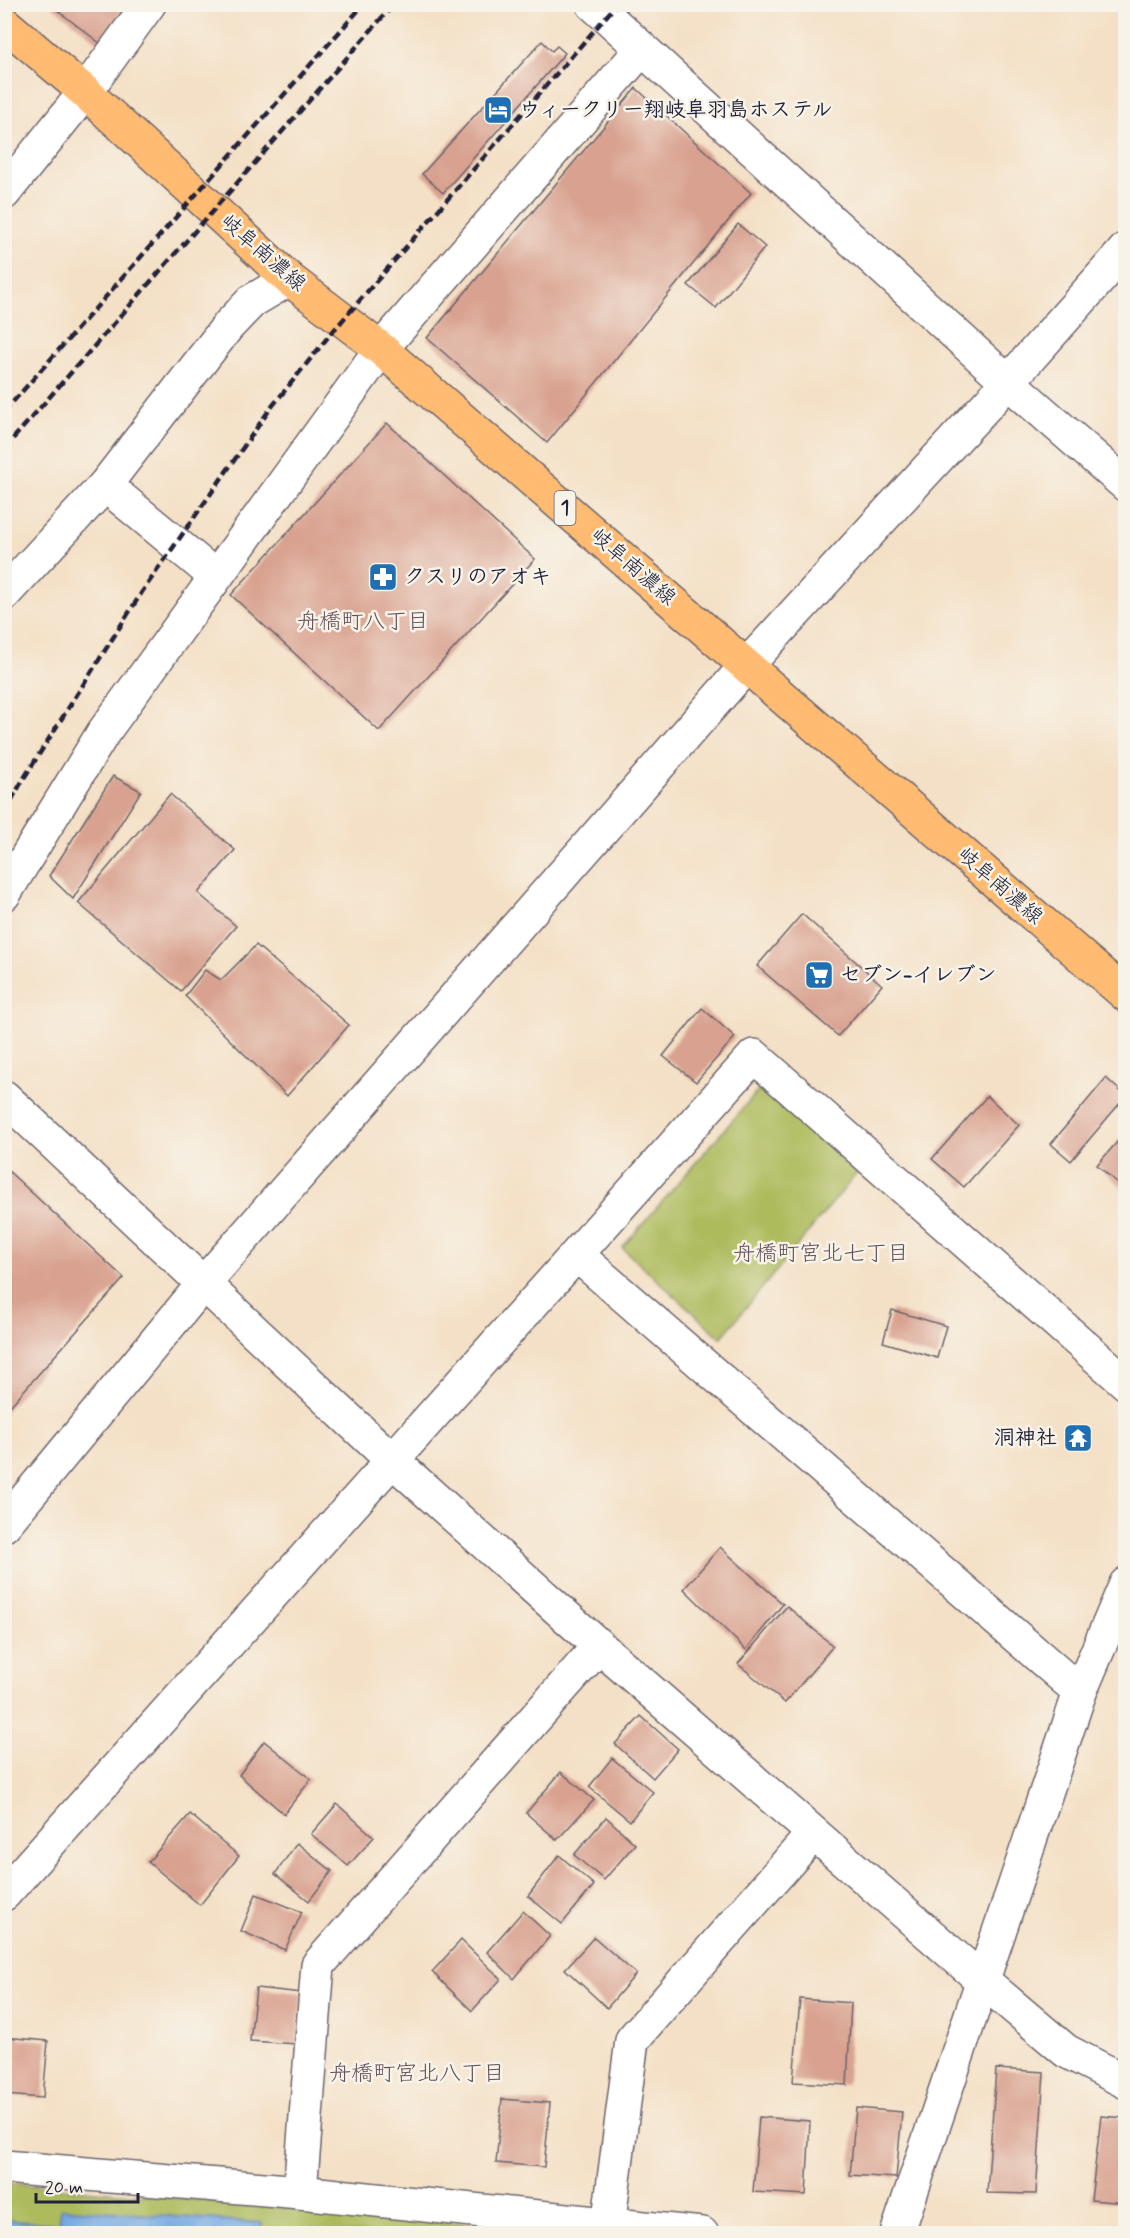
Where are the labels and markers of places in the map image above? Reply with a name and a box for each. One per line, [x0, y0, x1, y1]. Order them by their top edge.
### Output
hotel icon: ウィークリー翔岐阜羽島ホステル [482, 94, 514, 126]
place label: ウィークリー翔岐阜羽島ホステル [519, 96, 833, 124]
pharmacy icon: クスリのアオキ [367, 561, 399, 593]
place label: クスリのアオキ [404, 563, 551, 591]
supermarket icon: セブン-イレブン [803, 959, 835, 991]
place label: セブン-イレブン [840, 961, 996, 989]
temple icon: 洞神社 [1062, 1422, 1094, 1454]
place label: 洞神社 [994, 1424, 1057, 1452]

